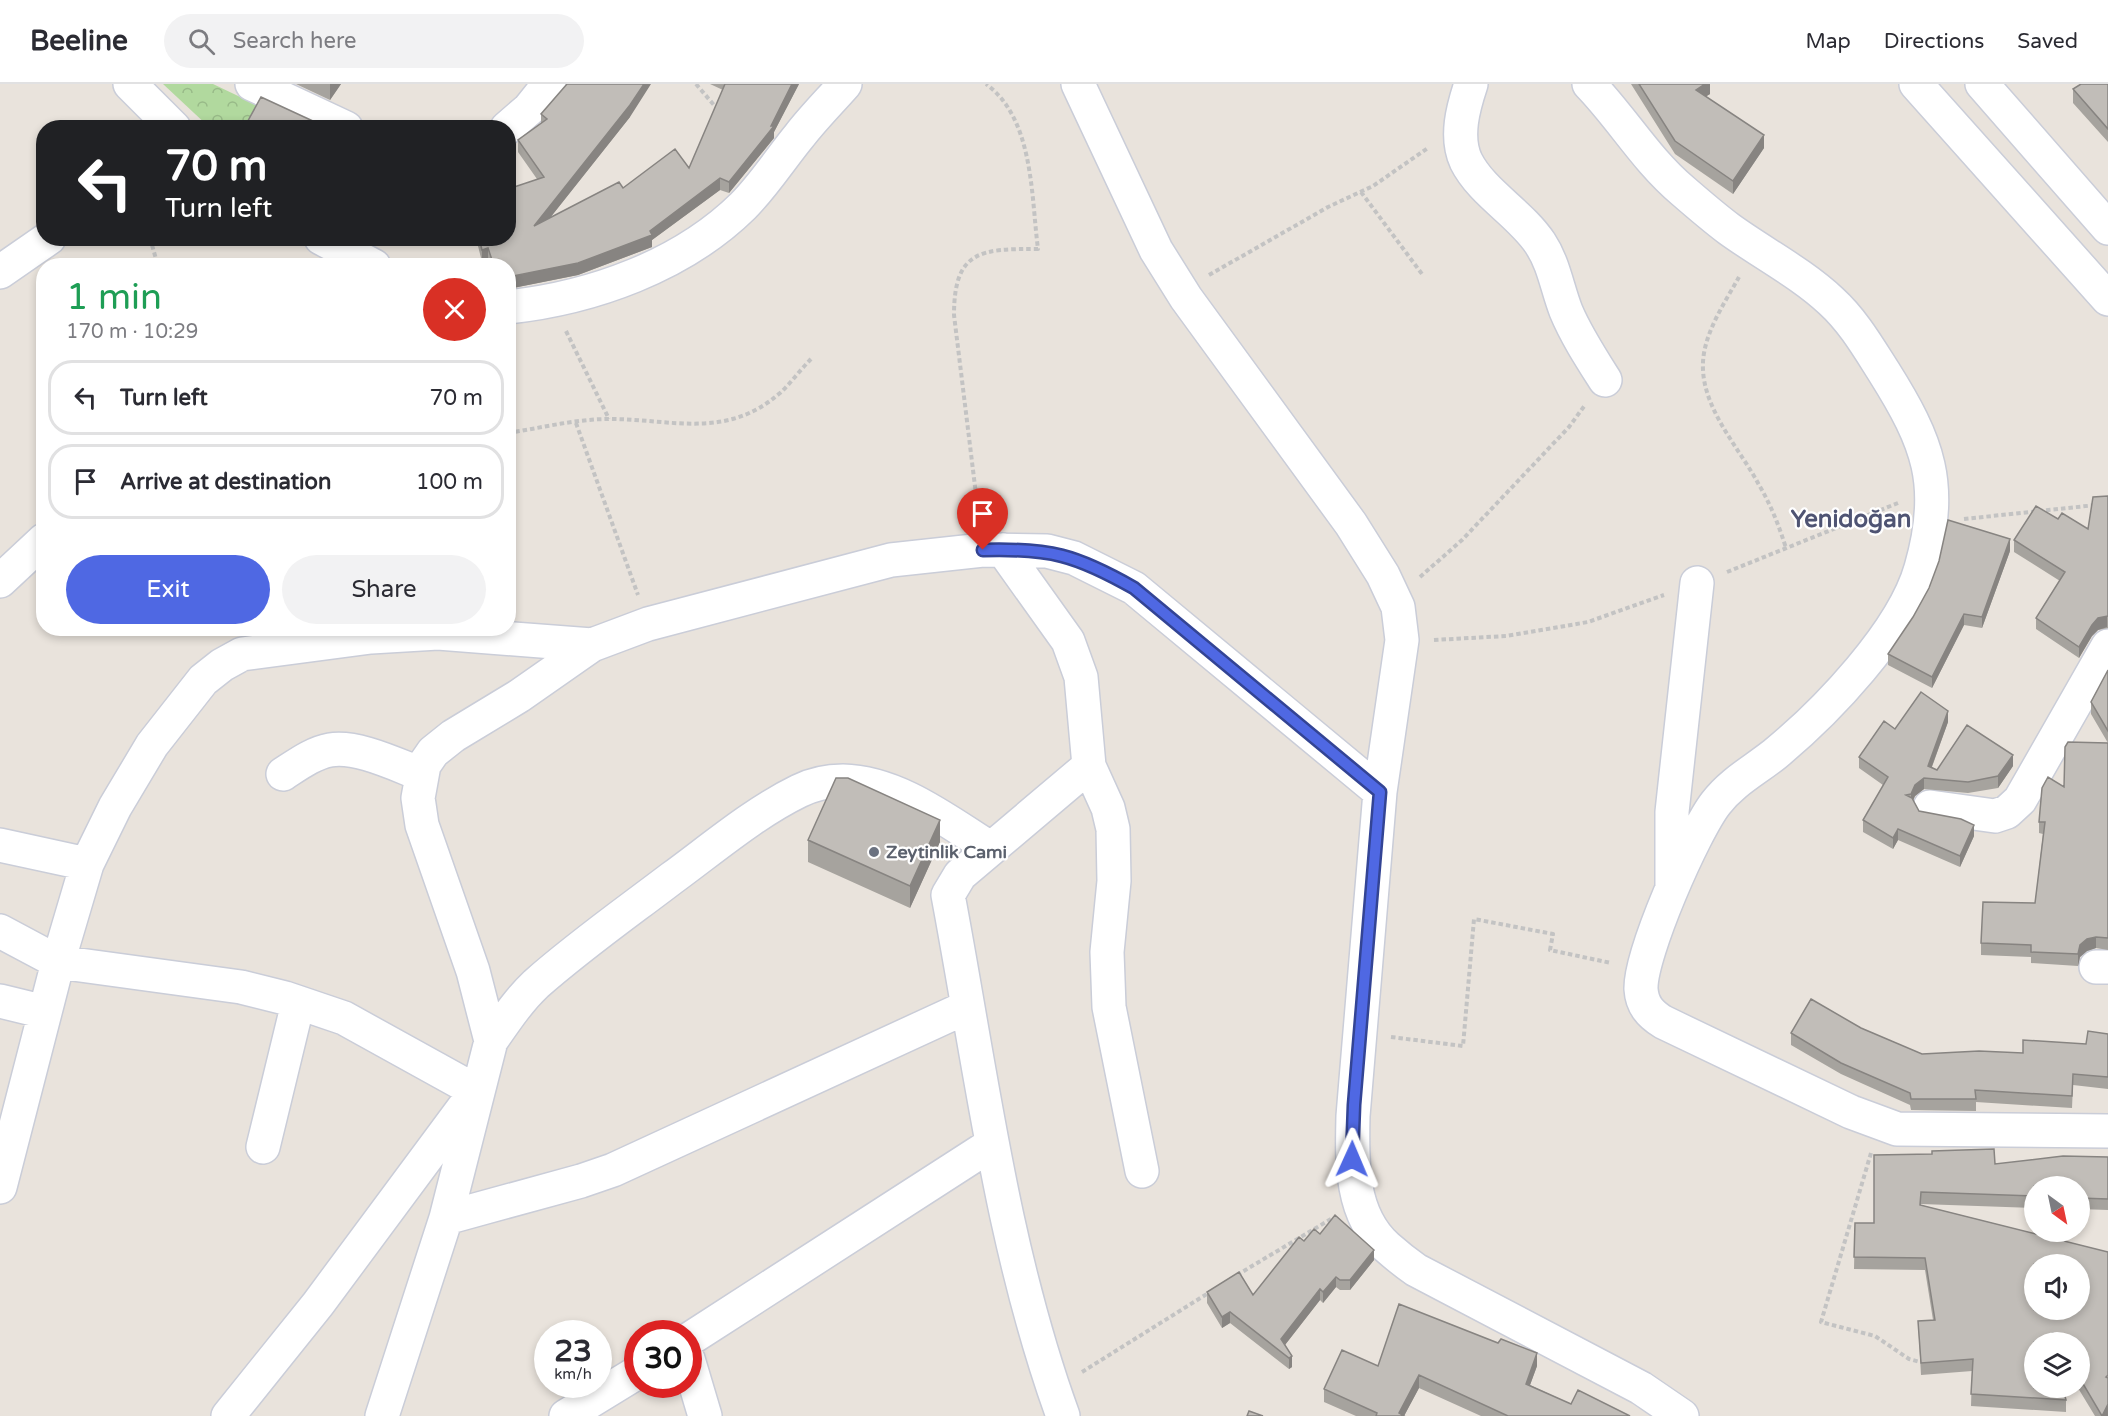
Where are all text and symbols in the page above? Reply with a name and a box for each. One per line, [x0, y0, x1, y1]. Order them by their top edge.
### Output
search box [164, 14, 584, 68]
text: Beeline [30, 24, 128, 58]
icon: search [185, 25, 218, 58]
text: Search here [233, 28, 357, 54]
text: Map [1805, 29, 1851, 54]
text: Directions [1884, 29, 1984, 54]
text: Saved [2017, 29, 2078, 54]
text: 70 m [165, 141, 267, 192]
icon: left [66, 144, 144, 222]
text: Turn left [165, 192, 272, 225]
text: 1 min [66, 276, 162, 319]
button: close [423, 278, 486, 341]
text: 170 m · 10:29 [66, 320, 198, 344]
icon: left [69, 381, 102, 414]
text: Turn left [120, 385, 208, 411]
text: 70 m [429, 385, 483, 411]
icon: arrive [69, 465, 102, 498]
text: Arrive at destination [120, 469, 331, 495]
text: 100 m [416, 469, 483, 495]
pin [957, 488, 1008, 550]
icon: arrive [966, 497, 999, 530]
district label: Yenidoğan [1791, 505, 1911, 534]
button: Exit [66, 555, 270, 624]
button: Share [282, 555, 486, 624]
place label: Zeytinlik Cami [886, 841, 1007, 863]
marker: Zeytinlik Cami [867, 845, 881, 859]
position arrow [1320, 1127, 1384, 1191]
north arrow [2024, 1176, 2090, 1242]
map controls [2024, 1176, 2090, 1398]
button: sound [2024, 1254, 2090, 1320]
speed limit sign: 30 [624, 1320, 702, 1398]
button: layers [2024, 1332, 2090, 1398]
text: 23 [554, 1333, 592, 1370]
text: km/h [554, 1365, 592, 1383]

